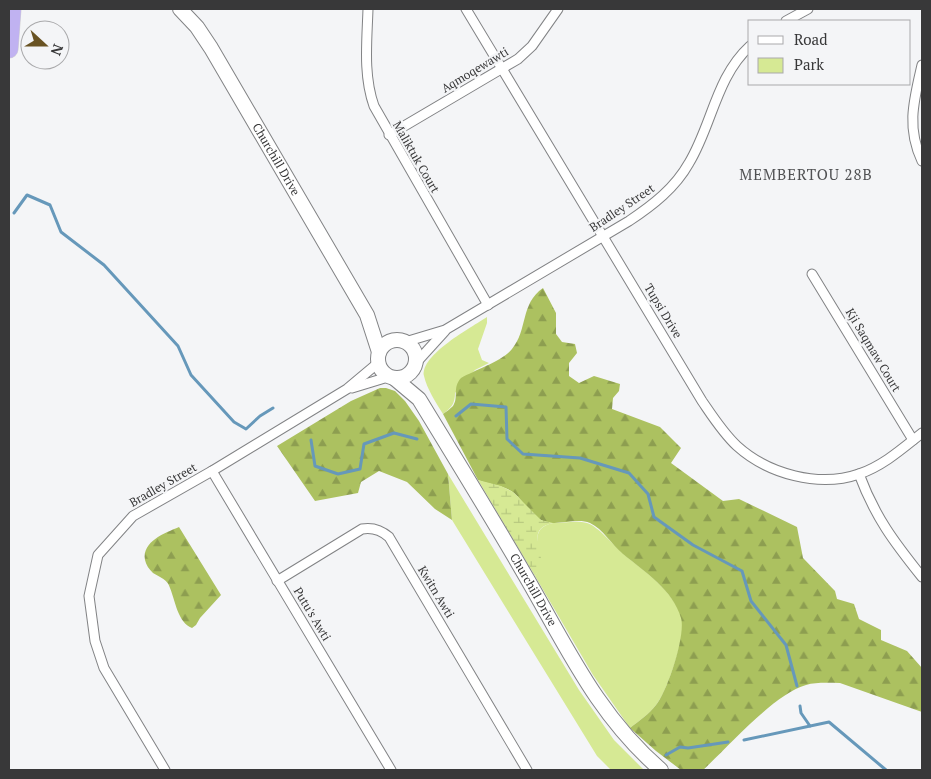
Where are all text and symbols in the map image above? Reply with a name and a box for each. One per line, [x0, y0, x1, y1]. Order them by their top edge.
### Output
north arrow [20, 20, 70, 70]
legend [748, 20, 911, 85]
text: Road [794, 29, 827, 49]
text: N [47, 41, 68, 59]
street label: Aqmoqewawti [439, 43, 511, 95]
text: Park [794, 54, 824, 74]
street label: Maliktuk Court [390, 118, 443, 196]
street label: Churchill Drive [250, 120, 304, 198]
district label: MEMBERTOU 28B [739, 164, 873, 184]
street label: Bradley Street [586, 180, 658, 235]
street label: Tupsi Drive [641, 281, 686, 341]
street label: Kji Saqmaw Court [843, 305, 905, 395]
street label: Bradley Street [126, 459, 200, 510]
street label: Churchill Drive [507, 550, 560, 629]
street label: Kwitn Awti [415, 563, 458, 621]
street label: Putu's Awti [291, 584, 334, 644]

